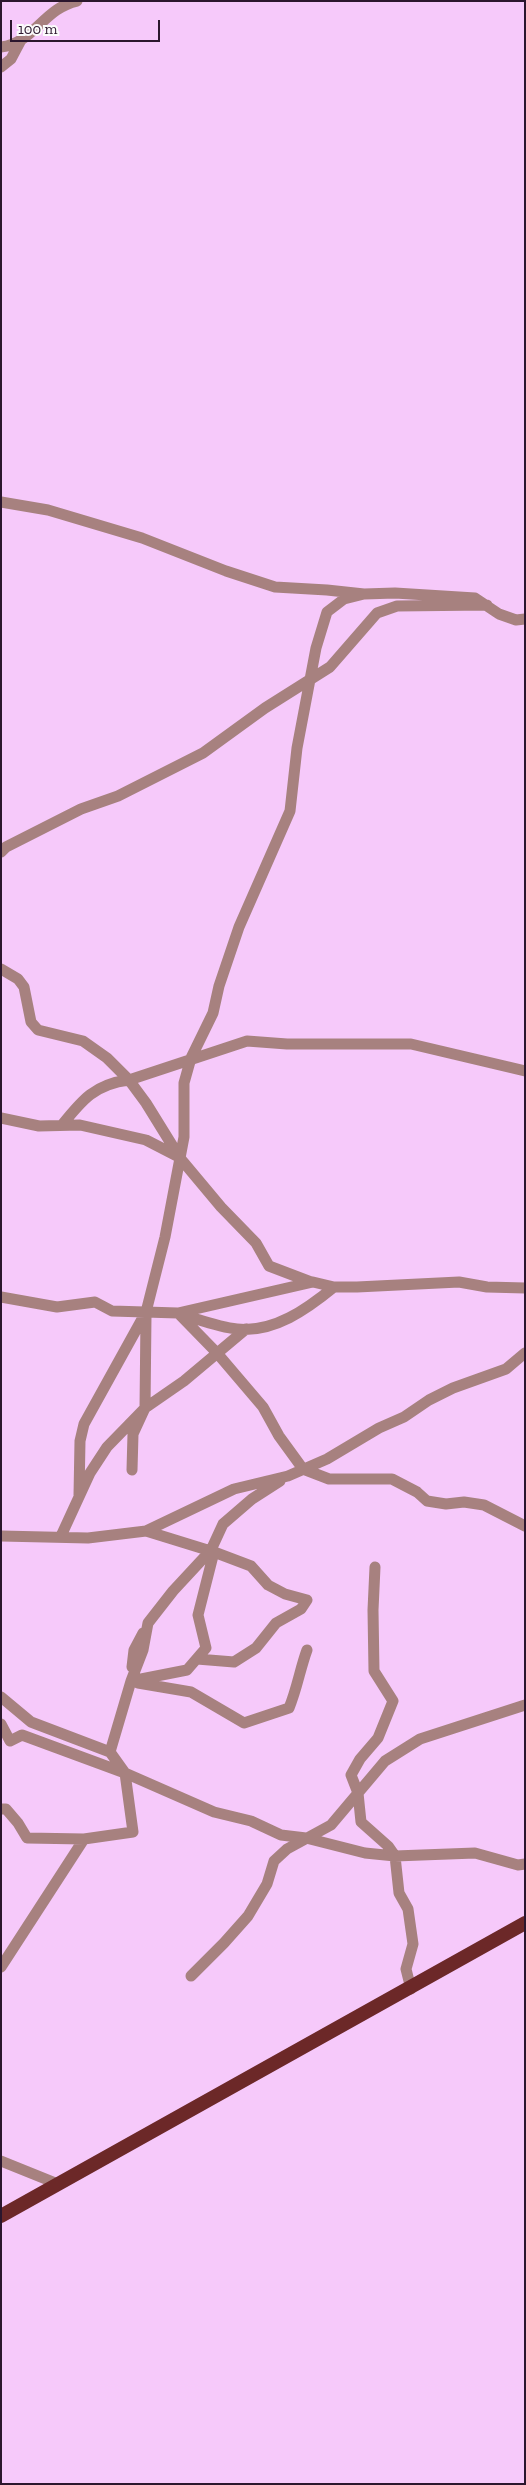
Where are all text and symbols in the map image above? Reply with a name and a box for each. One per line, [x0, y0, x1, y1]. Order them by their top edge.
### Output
scale bar [12, 10, 162, 42]
text: 100 m [18, 20, 57, 38]

